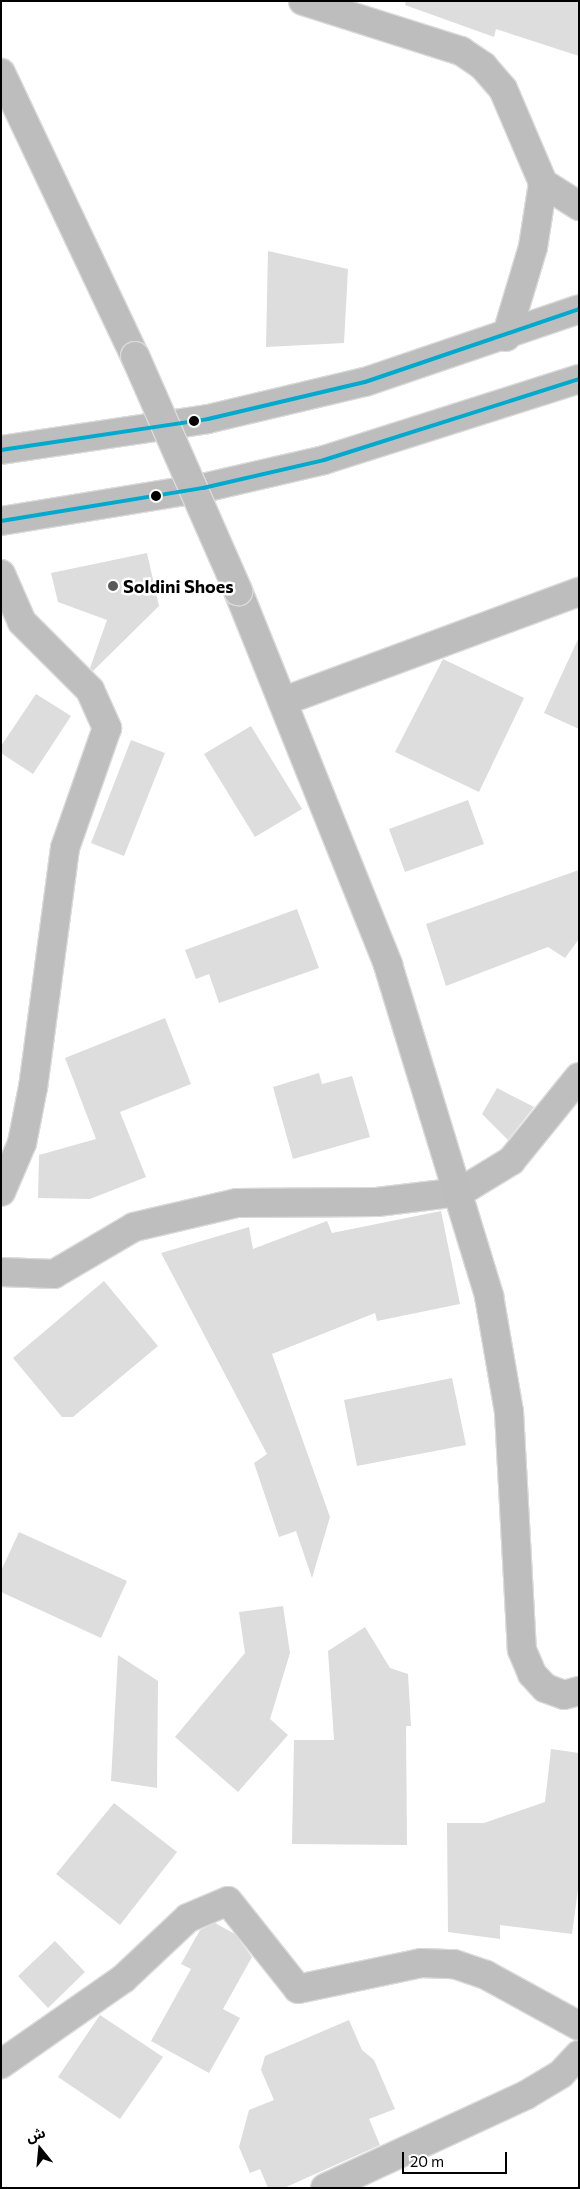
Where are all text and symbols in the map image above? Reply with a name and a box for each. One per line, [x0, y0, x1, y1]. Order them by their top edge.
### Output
unlabelled marker [189, 416, 199, 426]
unlabelled marker [151, 491, 161, 501]
place label: Soldini Shoes [123, 575, 234, 597]
marker: Soldini Shoes [107, 580, 119, 592]
text: ش [24, 2123, 47, 2145]
north arrow [15, 2124, 65, 2174]
scale bar [405, 2142, 510, 2174]
text: 20 m [410, 2152, 444, 2170]

